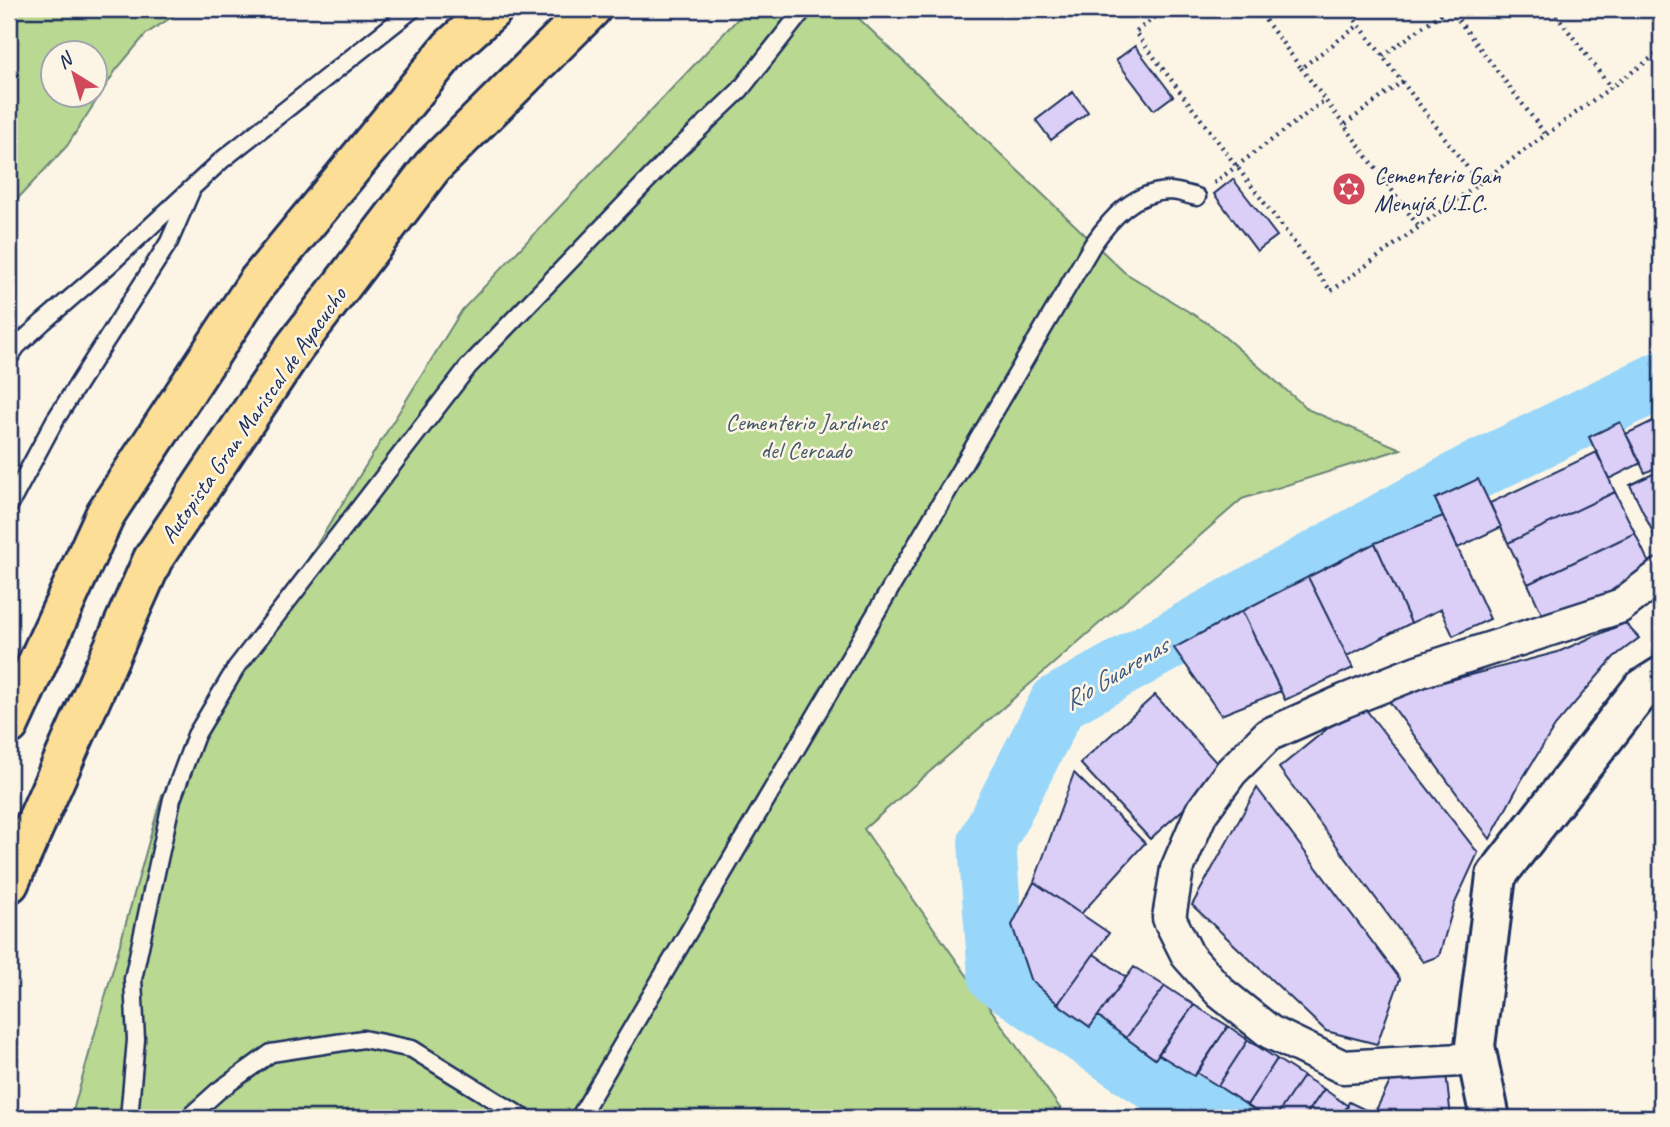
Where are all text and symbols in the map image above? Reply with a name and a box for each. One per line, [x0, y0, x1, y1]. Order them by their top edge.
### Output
north arrow [38, 38, 108, 108]
text: N [52, 46, 79, 74]
place label: Cementerio Gan Menujá U.I.C. [1374, 160, 1501, 218]
synagogue icon: Cementerio Gan Menujá U.I.C. [1330, 170, 1368, 208]
street label: Autopista Gran Mariscal de Ayacucho [153, 280, 354, 549]
park label: Cementerio Jardines del Cercado [726, 407, 888, 465]
water label: Río Guarenas [1057, 627, 1177, 717]

